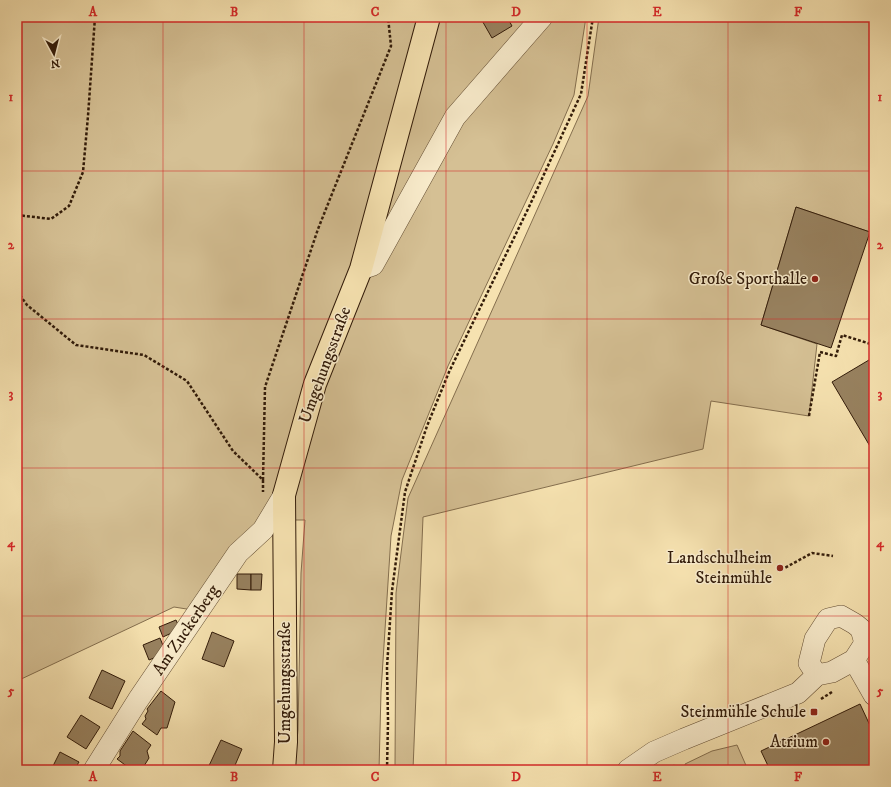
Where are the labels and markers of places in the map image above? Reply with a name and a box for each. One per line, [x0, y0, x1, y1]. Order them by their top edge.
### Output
place label: Große Sporthalle [689, 268, 807, 290]
marker: Große Sporthalle [810, 274, 820, 284]
place label: Landschulheim Steinmühle [667, 547, 772, 589]
marker: Landschulheim Steinmühle [775, 563, 785, 573]
place label: Steinmühle Schule [680, 701, 806, 723]
marker: Steinmühle Schule [809, 707, 819, 717]
place label: Atrium [770, 731, 818, 753]
marker: Atrium [821, 737, 831, 747]

